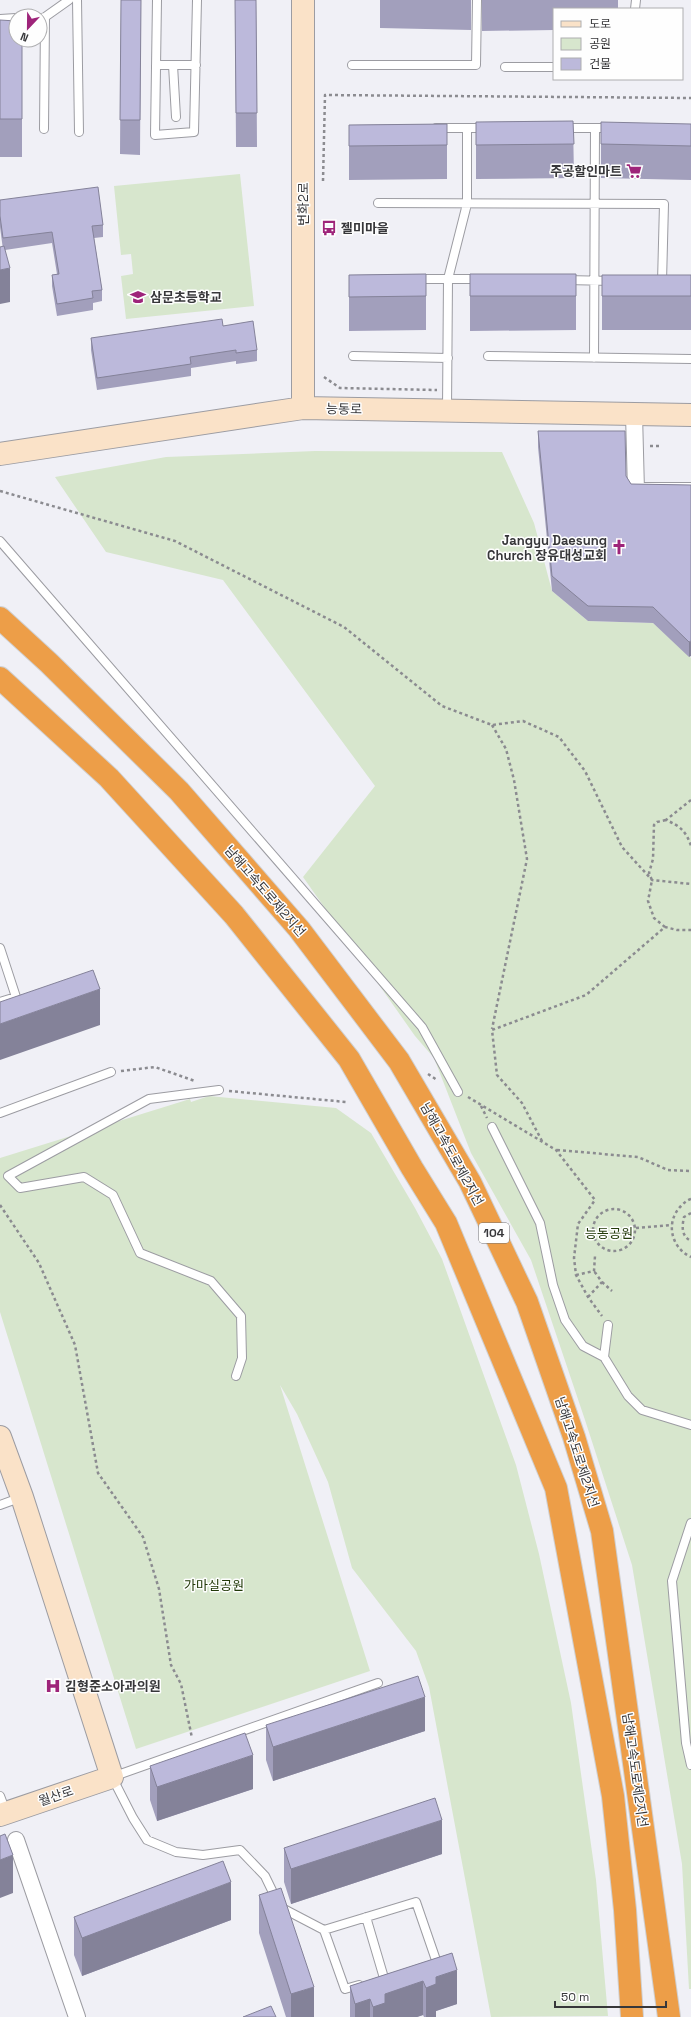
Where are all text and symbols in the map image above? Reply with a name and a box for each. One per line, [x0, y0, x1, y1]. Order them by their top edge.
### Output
north arrow [8, 8, 48, 48]
legend [553, 8, 683, 80]
text: 도로 [589, 16, 611, 32]
text: N [18, 29, 30, 45]
text: 공원 [589, 36, 611, 52]
text: 건물 [589, 56, 611, 72]
supermarket icon: 주공할인마트 [625, 162, 643, 180]
place label: 주공할인마트 [550, 163, 622, 180]
street label: 번화2로 [295, 182, 312, 226]
bus stop icon: 젤미마을 [320, 219, 338, 237]
place label: 젤미마을 [341, 220, 389, 237]
school or university icon: 삼문초등학교 [129, 288, 147, 306]
place label: 삼문초등학교 [150, 289, 222, 306]
street label: 능동로 [326, 400, 362, 418]
place label: Jangyu Daesung Church 장유대성교회 [487, 532, 607, 564]
church icon: Jangyu Daesung Church 장유대성교회 [610, 538, 628, 556]
street label: 남해고속도로제2지선 [221, 842, 309, 940]
street label: 남해고속도로제2지선 [417, 1099, 487, 1209]
road number: 104 [479, 1223, 509, 1243]
park label: 능동공원 [585, 1225, 633, 1242]
street label: 남해고속도로제2지선 [551, 1394, 603, 1510]
park label: 가마실공원 [184, 1577, 244, 1594]
hospital icon: 김형준소아과의원 [44, 1677, 62, 1695]
place label: 김형준소아과의원 [65, 1678, 161, 1695]
street label: 남해고속도로제2지선 [619, 1712, 651, 1828]
street label: 월산로 [36, 1782, 76, 1810]
scale bar [555, 1983, 666, 2009]
text: 50 m [561, 1989, 589, 2005]

